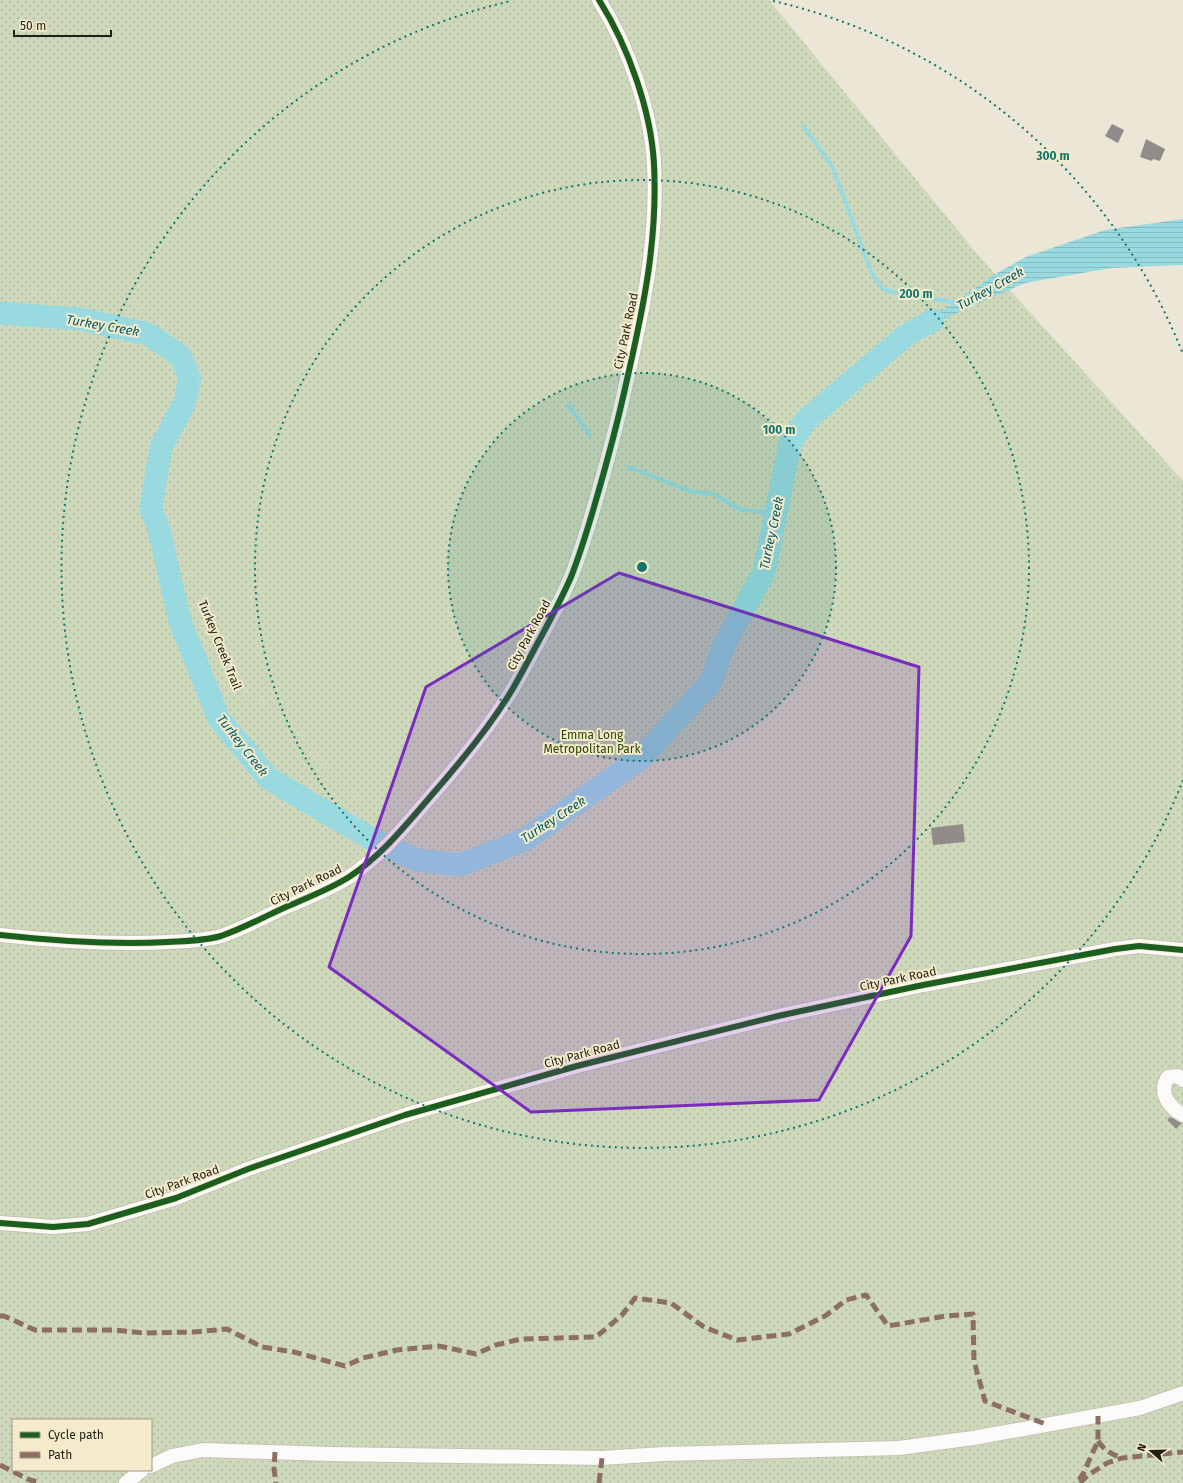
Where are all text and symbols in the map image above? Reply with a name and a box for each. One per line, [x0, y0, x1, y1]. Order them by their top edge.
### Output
scale bar [14, 12, 111, 38]
text: 50 m [20, 19, 46, 33]
text: 300 m [1035, 149, 1070, 163]
water label: Turkey Creek [954, 264, 1026, 313]
text: 200 m [899, 287, 933, 301]
street label: City Park Road [611, 291, 641, 371]
water label: Turkey Creek [65, 312, 141, 339]
text: 100 m [763, 423, 795, 437]
water label: Turkey Creek [756, 495, 787, 571]
centre of rings [635, 560, 649, 574]
street label: City Park Road [505, 597, 553, 673]
street label: Turkey Creek Trail [196, 598, 245, 692]
water label: Turkey Creek [214, 712, 271, 779]
park label: Emma Long Metropolitan Park [543, 728, 641, 756]
water label: Turkey Creek [518, 793, 588, 846]
street label: City Park Road [268, 862, 344, 908]
street label: City Park Road [858, 964, 938, 994]
street label: City Park Road [543, 1037, 621, 1071]
street label: City Park Road [143, 1162, 221, 1202]
legend [12, 1419, 152, 1471]
text: Cycle path [48, 1428, 104, 1442]
north arrow [1131, 1431, 1171, 1471]
text: N [1135, 1442, 1149, 1453]
text: Path [48, 1448, 72, 1462]

